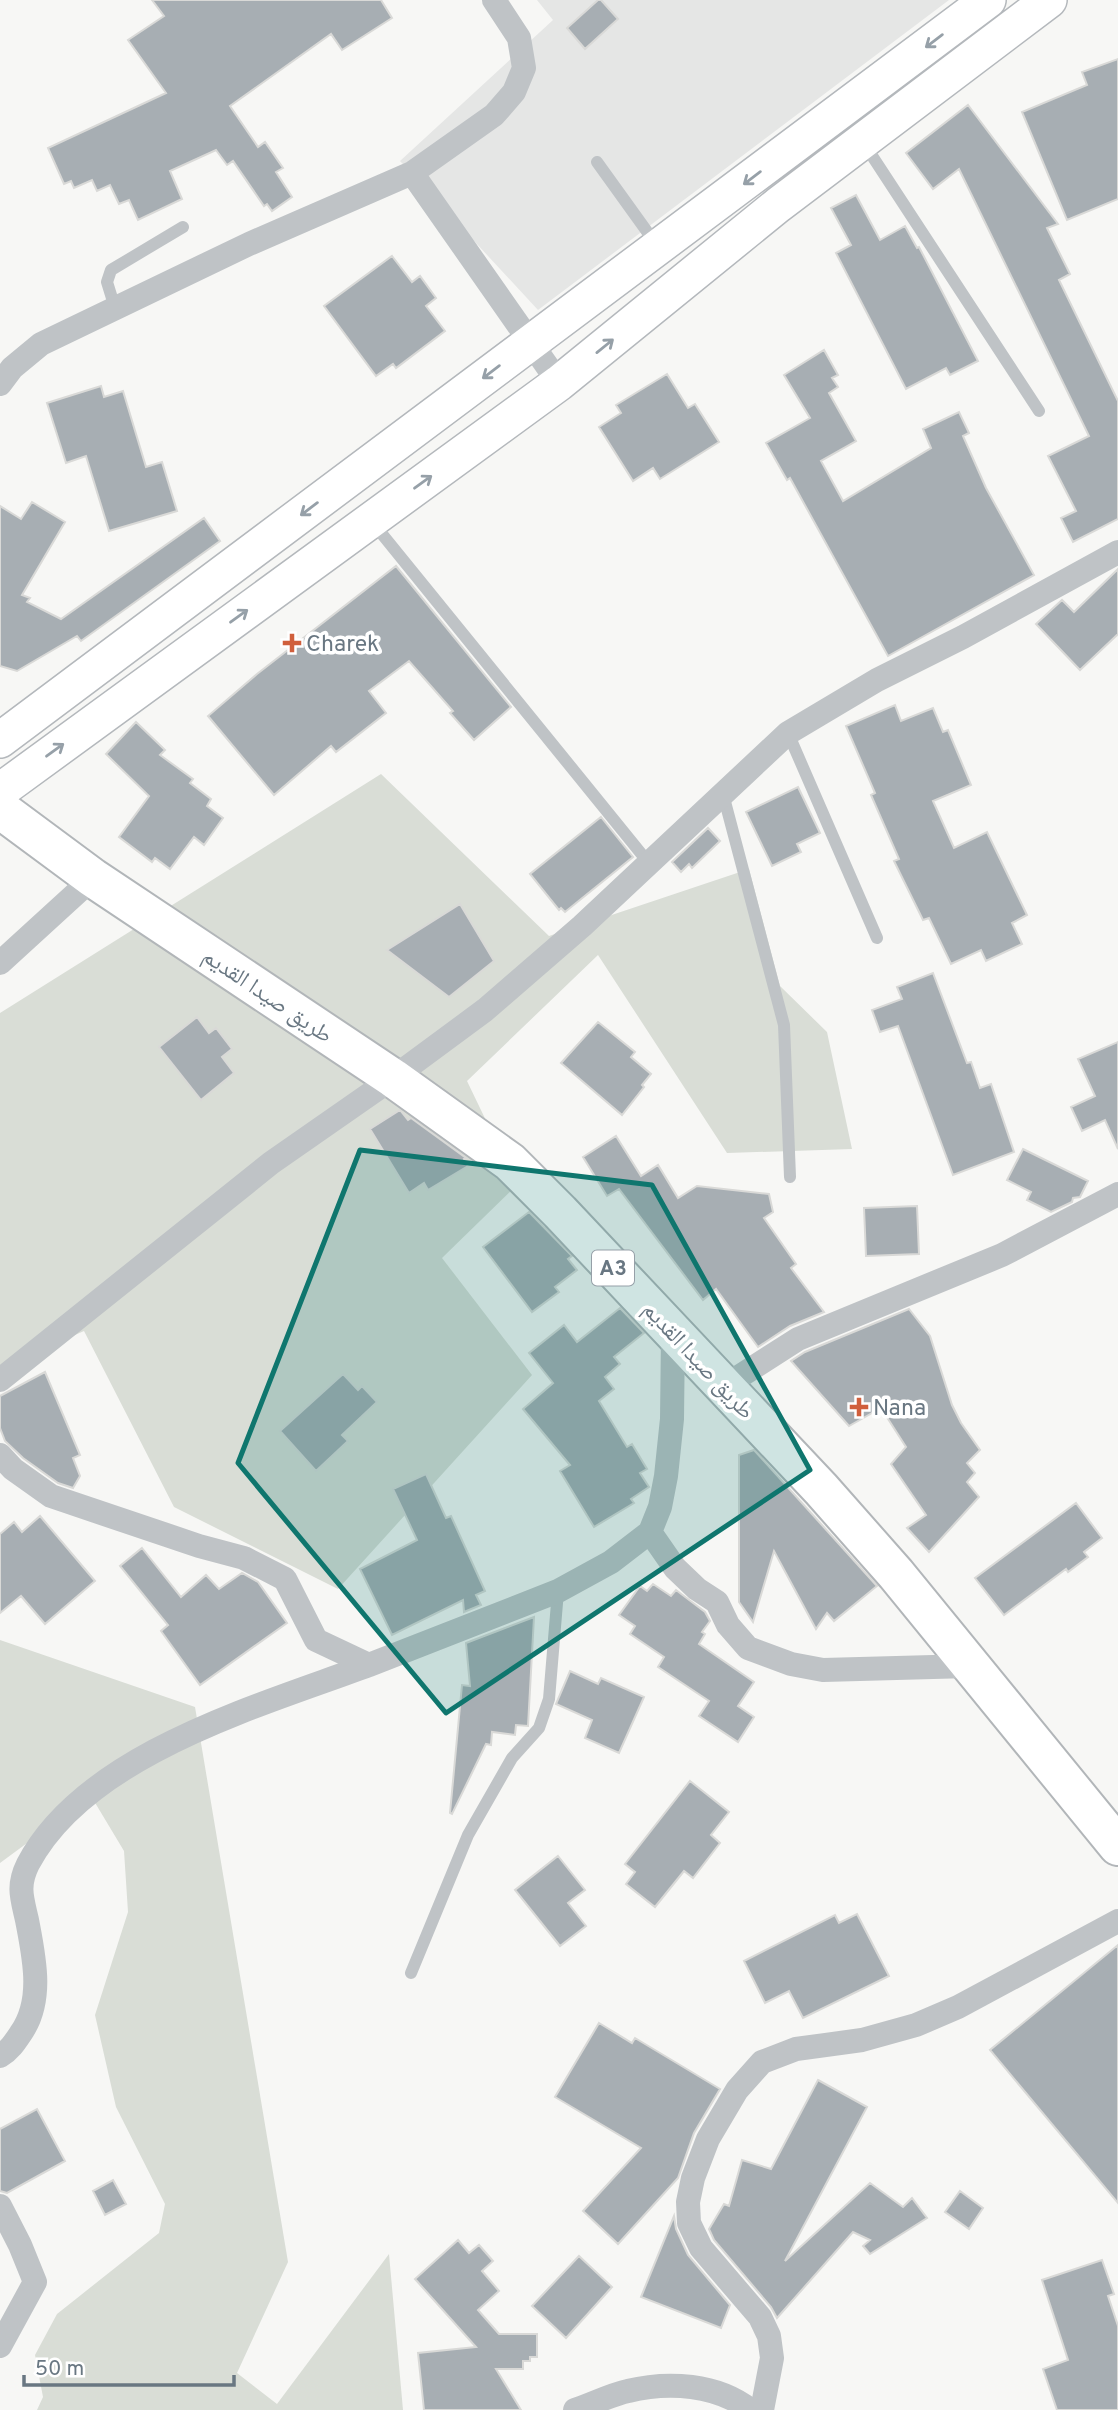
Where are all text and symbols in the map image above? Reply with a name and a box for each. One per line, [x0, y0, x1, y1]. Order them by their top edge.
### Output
one-way arrow [925, 34, 944, 49]
one-way arrow [743, 171, 762, 185]
one-way arrow [596, 339, 614, 354]
one-way arrow [482, 365, 501, 379]
one-way arrow [413, 475, 432, 489]
one-way arrow [300, 501, 319, 516]
one-way arrow [229, 609, 248, 623]
place label: Charek [306, 631, 379, 660]
marker: Charek [284, 635, 300, 651]
one-way arrow [45, 743, 64, 758]
street label: طريق صيدا القديم [196, 943, 337, 1051]
road number: A3 [592, 1250, 634, 1286]
street label: طريق صيدا القديم [635, 1297, 759, 1427]
place label: Nana [873, 1395, 926, 1424]
marker: Nana [851, 1399, 867, 1415]
scale bar [24, 2344, 234, 2388]
text: 50 m [35, 2356, 84, 2383]

